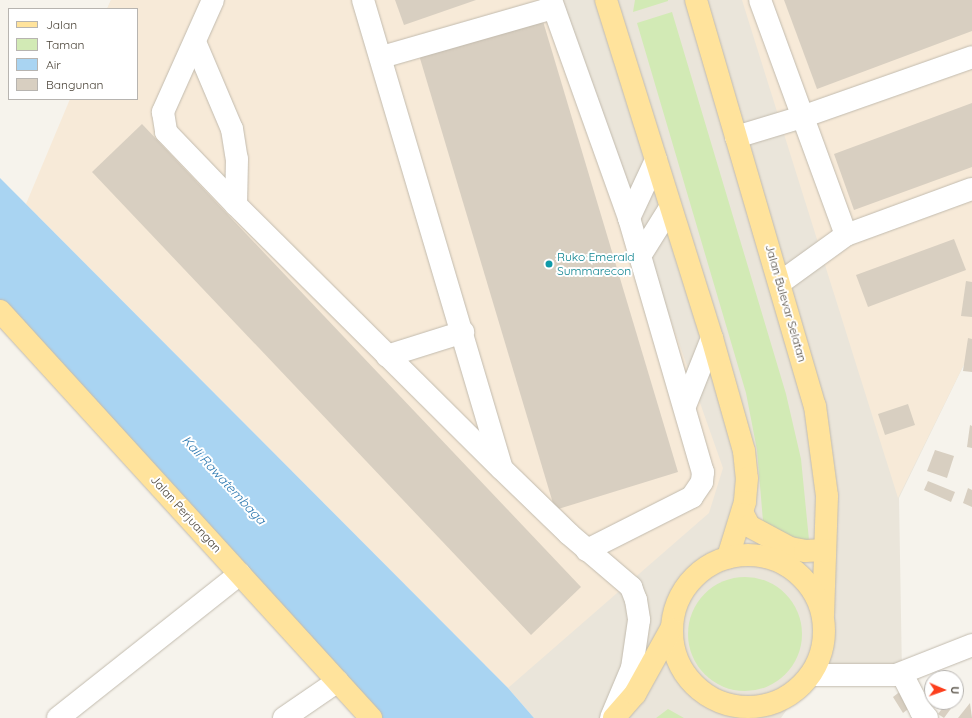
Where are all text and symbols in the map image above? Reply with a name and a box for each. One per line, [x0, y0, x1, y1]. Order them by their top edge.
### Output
legend [8, 8, 138, 100]
text: Jalan [46, 17, 77, 32]
text: Taman [46, 37, 84, 52]
text: Air [46, 57, 61, 72]
text: Bangunan [46, 77, 103, 92]
street label: Jalan Bulevar Selatan [762, 243, 810, 363]
place label: Ruko Emerald Summarecon [557, 250, 635, 278]
marker: Ruko Emerald Summarecon [544, 259, 554, 269]
water label: Kali Rawatembaga [179, 432, 269, 528]
street label: Jalan Perjuangan [148, 473, 224, 555]
north arrow [924, 670, 964, 710]
text: U [948, 686, 962, 695]

